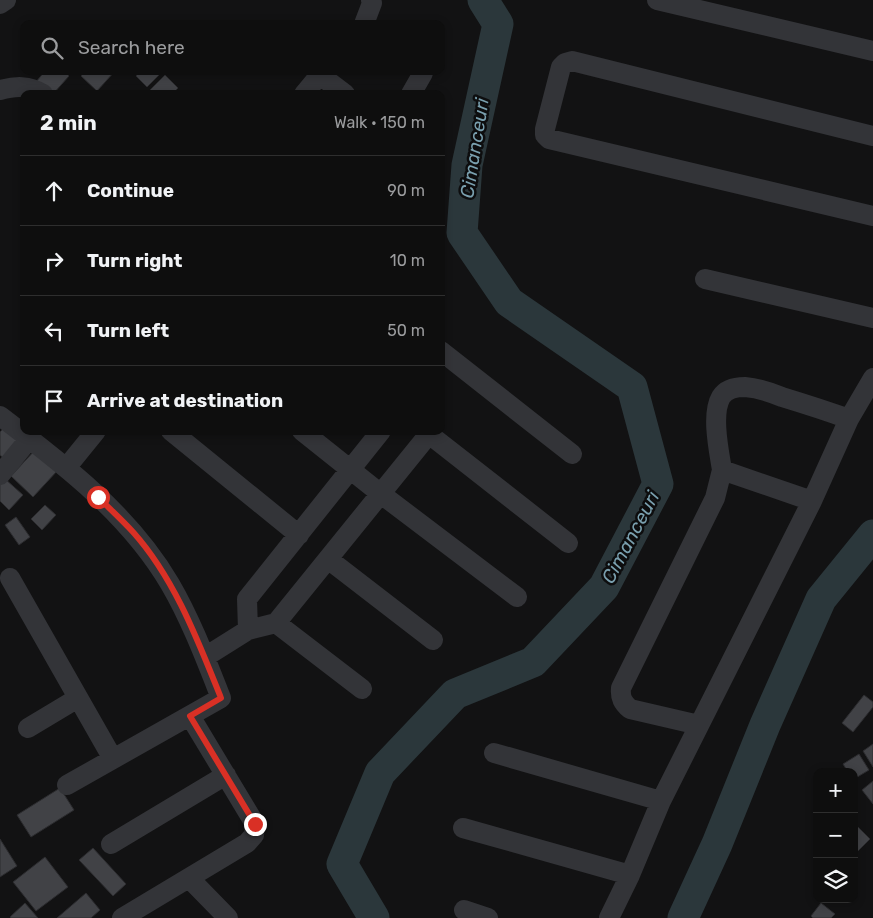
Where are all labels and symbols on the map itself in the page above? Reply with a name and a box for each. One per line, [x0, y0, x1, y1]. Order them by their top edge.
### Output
water label: Cimanceuri [455, 96, 494, 200]
route start [87, 486, 110, 509]
water label: Cimanceuri [597, 487, 665, 587]
route end [244, 813, 267, 836]

